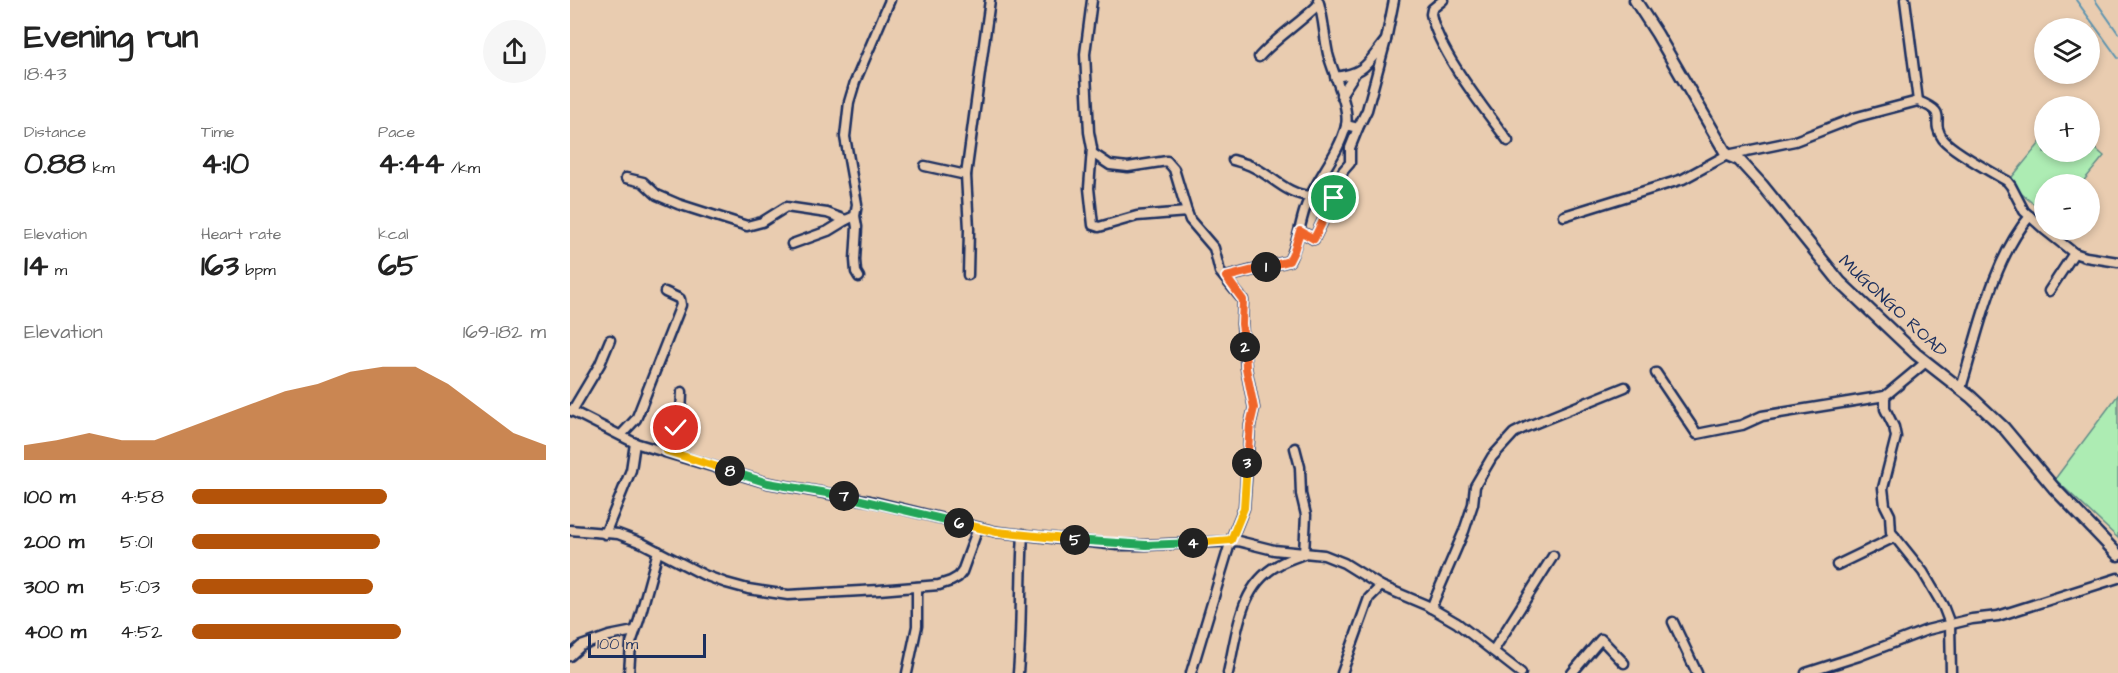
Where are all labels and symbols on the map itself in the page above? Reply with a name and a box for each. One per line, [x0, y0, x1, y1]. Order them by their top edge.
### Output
pin [1308, 172, 1359, 223]
street label: MUGONGO ROAD [1833, 249, 1953, 363]
pin: 1 [1251, 252, 1281, 282]
pin: 2 [1230, 332, 1260, 362]
pin [650, 402, 701, 453]
pin: 3 [1232, 448, 1262, 478]
pin: 8 [715, 456, 745, 486]
pin: 7 [829, 481, 859, 511]
pin: 6 [944, 508, 974, 538]
pin: 5 [1060, 525, 1090, 555]
pin: 4 [1178, 528, 1208, 558]
scale bar [588, 631, 706, 658]

